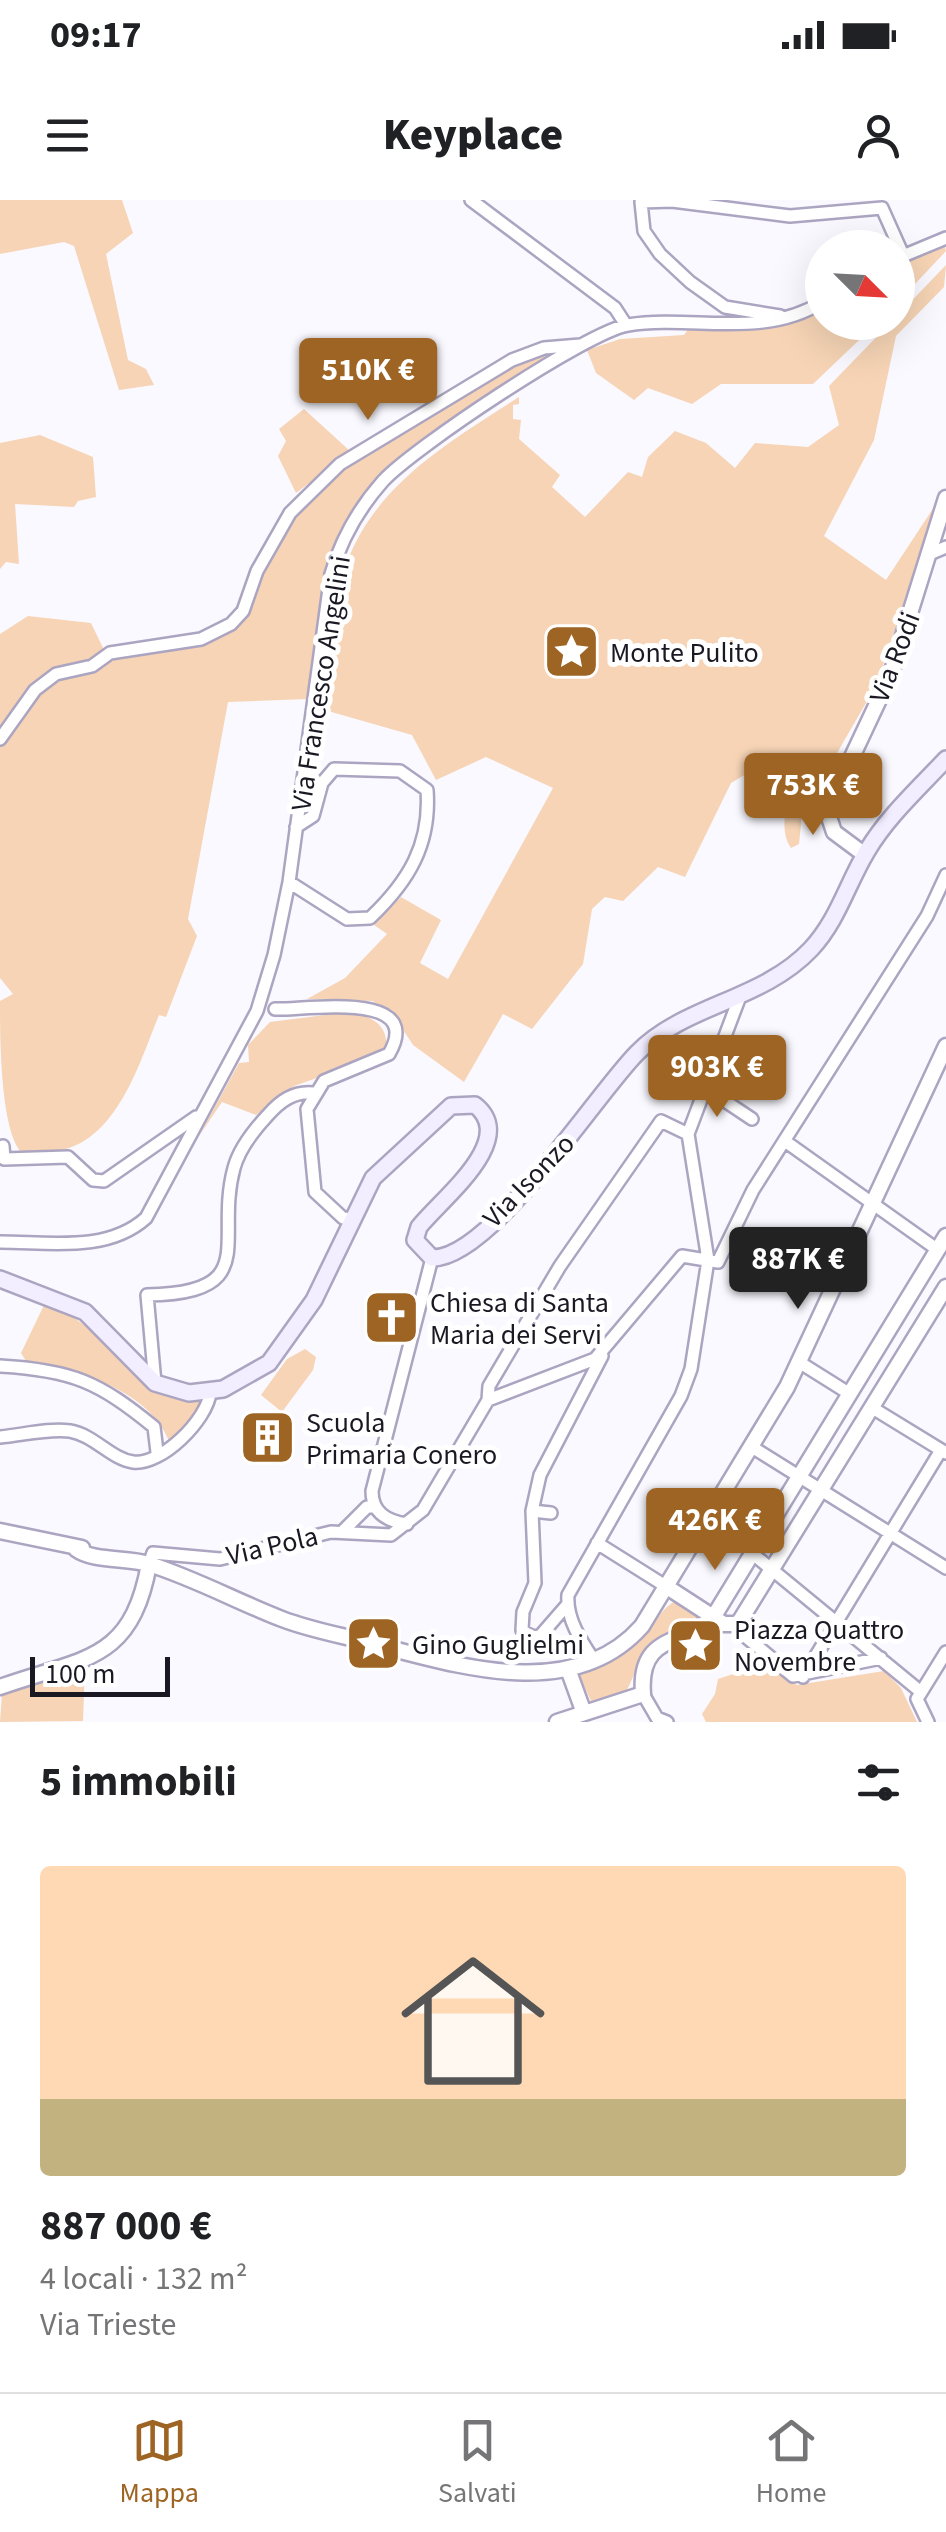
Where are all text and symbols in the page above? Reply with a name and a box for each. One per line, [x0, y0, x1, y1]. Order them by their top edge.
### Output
text: 09:17 [50, 8, 142, 62]
text: Keyplace [383, 103, 563, 167]
icon: menu [40, 108, 95, 163]
icon: person [851, 108, 906, 163]
north arrow [805, 230, 915, 340]
map controls [805, 230, 915, 340]
pin: 510K € [287, 338, 449, 423]
text: 510K € [321, 347, 415, 393]
street label: Via Francesco Angelini [281, 553, 361, 814]
street label: Via Rodi [859, 606, 930, 709]
place icon: Monte Pulito [541, 622, 601, 682]
place label: Monte Pulito [610, 633, 759, 673]
pin: 753K € [732, 753, 894, 838]
text: 753K € [766, 762, 860, 808]
pin: 903K € [636, 1035, 798, 1120]
text: 903K € [670, 1044, 764, 1090]
street label: Via Isonzo [474, 1125, 584, 1237]
pin: 887K € [717, 1227, 879, 1312]
text: 887K € [751, 1236, 845, 1282]
place label: Chiesa di Santa Maria dei Servi [430, 1283, 609, 1355]
church icon: Chiesa di Santa Maria dei Servi [361, 1288, 421, 1348]
place label: Scuola Primaria Conero [306, 1403, 497, 1475]
building icon: Scuola Primaria Conero [237, 1408, 297, 1468]
pin: 426K € [634, 1488, 796, 1573]
text: 426K € [668, 1497, 762, 1543]
street label: Via Pola [223, 1516, 322, 1576]
place label: Piazza Quattro Novembre [734, 1610, 904, 1682]
place icon: Gino Guglielmi [343, 1614, 403, 1674]
place icon: Piazza Quattro Novembre [665, 1615, 725, 1675]
place label: Gino Guglielmi [412, 1625, 584, 1665]
scale bar [30, 1652, 170, 1696]
text: 100 m [45, 1654, 116, 1694]
text: 5 immobili [40, 1752, 237, 1812]
icon: filters [851, 1755, 906, 1810]
icon: home [383, 1931, 563, 2111]
text: 887 000 € [40, 2196, 212, 2256]
text: 4 locali · 132 m² [40, 2256, 247, 2302]
text: Via Trieste [40, 2302, 176, 2348]
tab: Mappa [120, 2413, 199, 2513]
tab: Salvati [438, 2413, 517, 2513]
tab: Home [756, 2413, 826, 2513]

